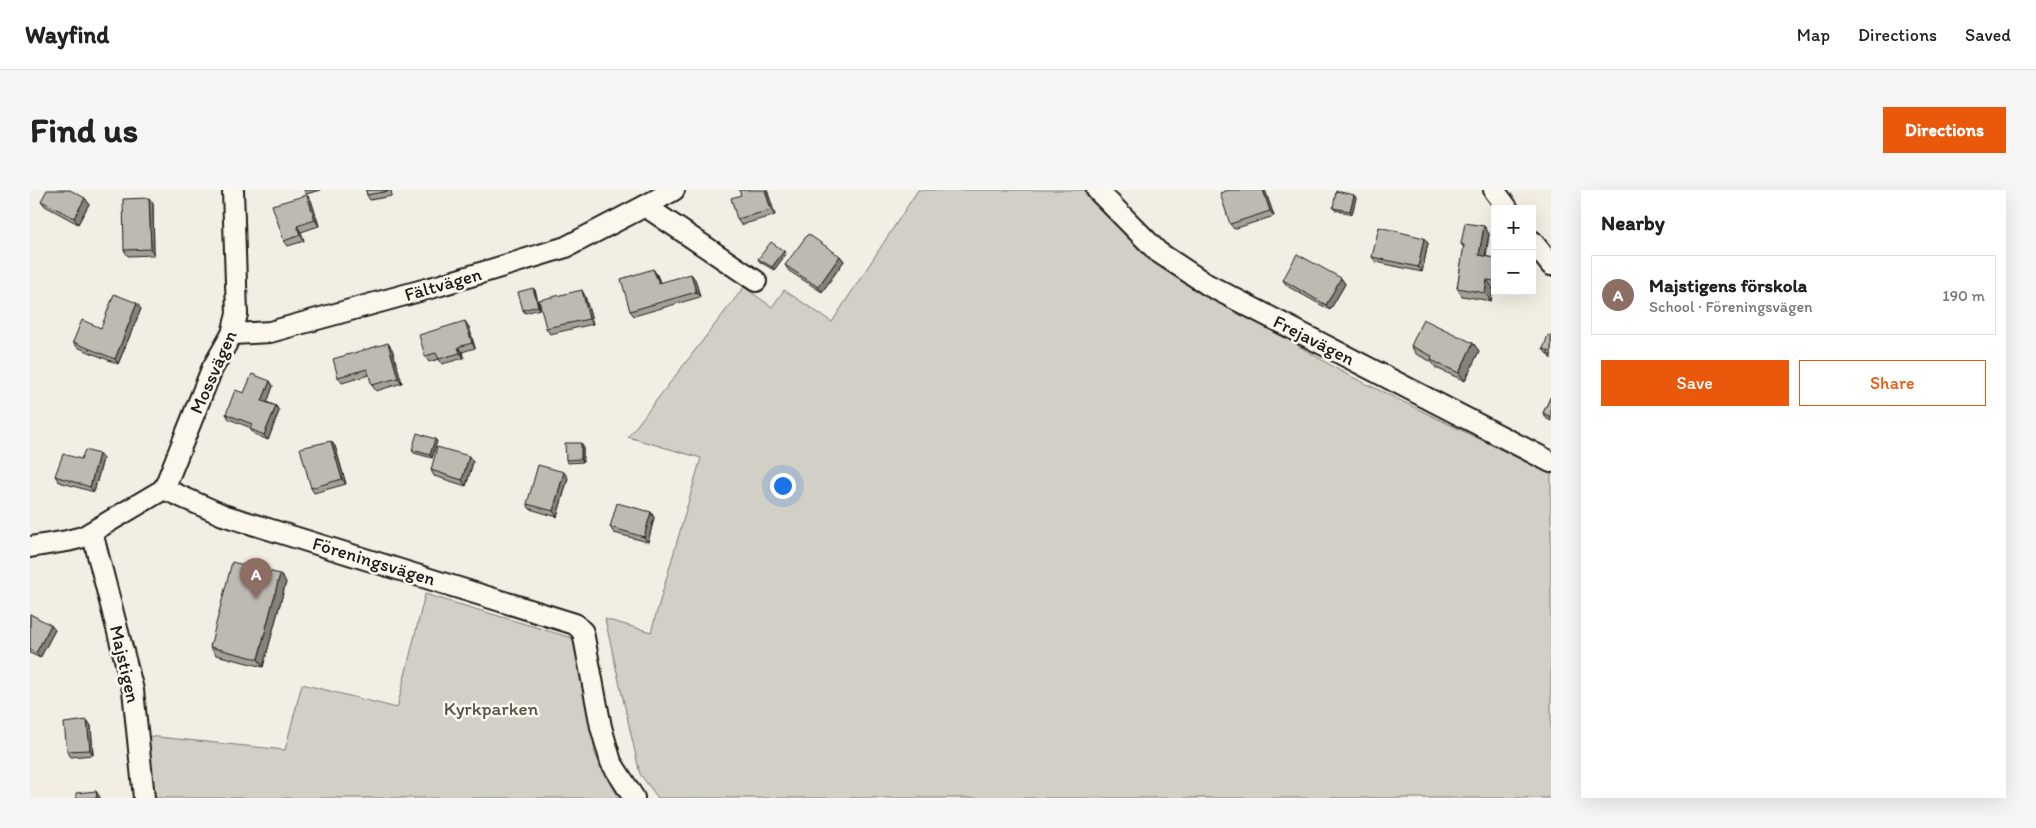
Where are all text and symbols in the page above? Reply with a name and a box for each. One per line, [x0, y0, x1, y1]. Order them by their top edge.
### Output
text: Wayfind [25, 20, 109, 49]
text: Map [1797, 24, 1830, 46]
text: Directions [1858, 24, 1937, 46]
text: Saved [1965, 24, 2011, 46]
button: Directions [1883, 107, 2006, 153]
text: Find us [30, 109, 138, 151]
map controls [1491, 205, 1536, 295]
button: + [1491, 205, 1536, 250]
text: Nearby [1601, 210, 1665, 235]
button: − [1491, 250, 1536, 295]
street label: Fältvägen [402, 262, 484, 306]
text: Majstigens förskola [1649, 274, 1807, 297]
text: A [1613, 286, 1623, 305]
text: 190 m [1942, 286, 1985, 305]
text: School · Föreningsvägen [1649, 297, 1813, 316]
street label: Frejavägen [1270, 310, 1358, 370]
street label: Mossvägen [184, 327, 242, 417]
button: Save [1601, 360, 1789, 406]
button: Share [1799, 360, 1986, 406]
your location [770, 473, 796, 499]
street label: Föreningsvägen [310, 531, 438, 591]
pin: A [240, 558, 272, 599]
street label: Majstigen [105, 623, 145, 705]
park label: Kyrkparken [444, 697, 539, 720]

